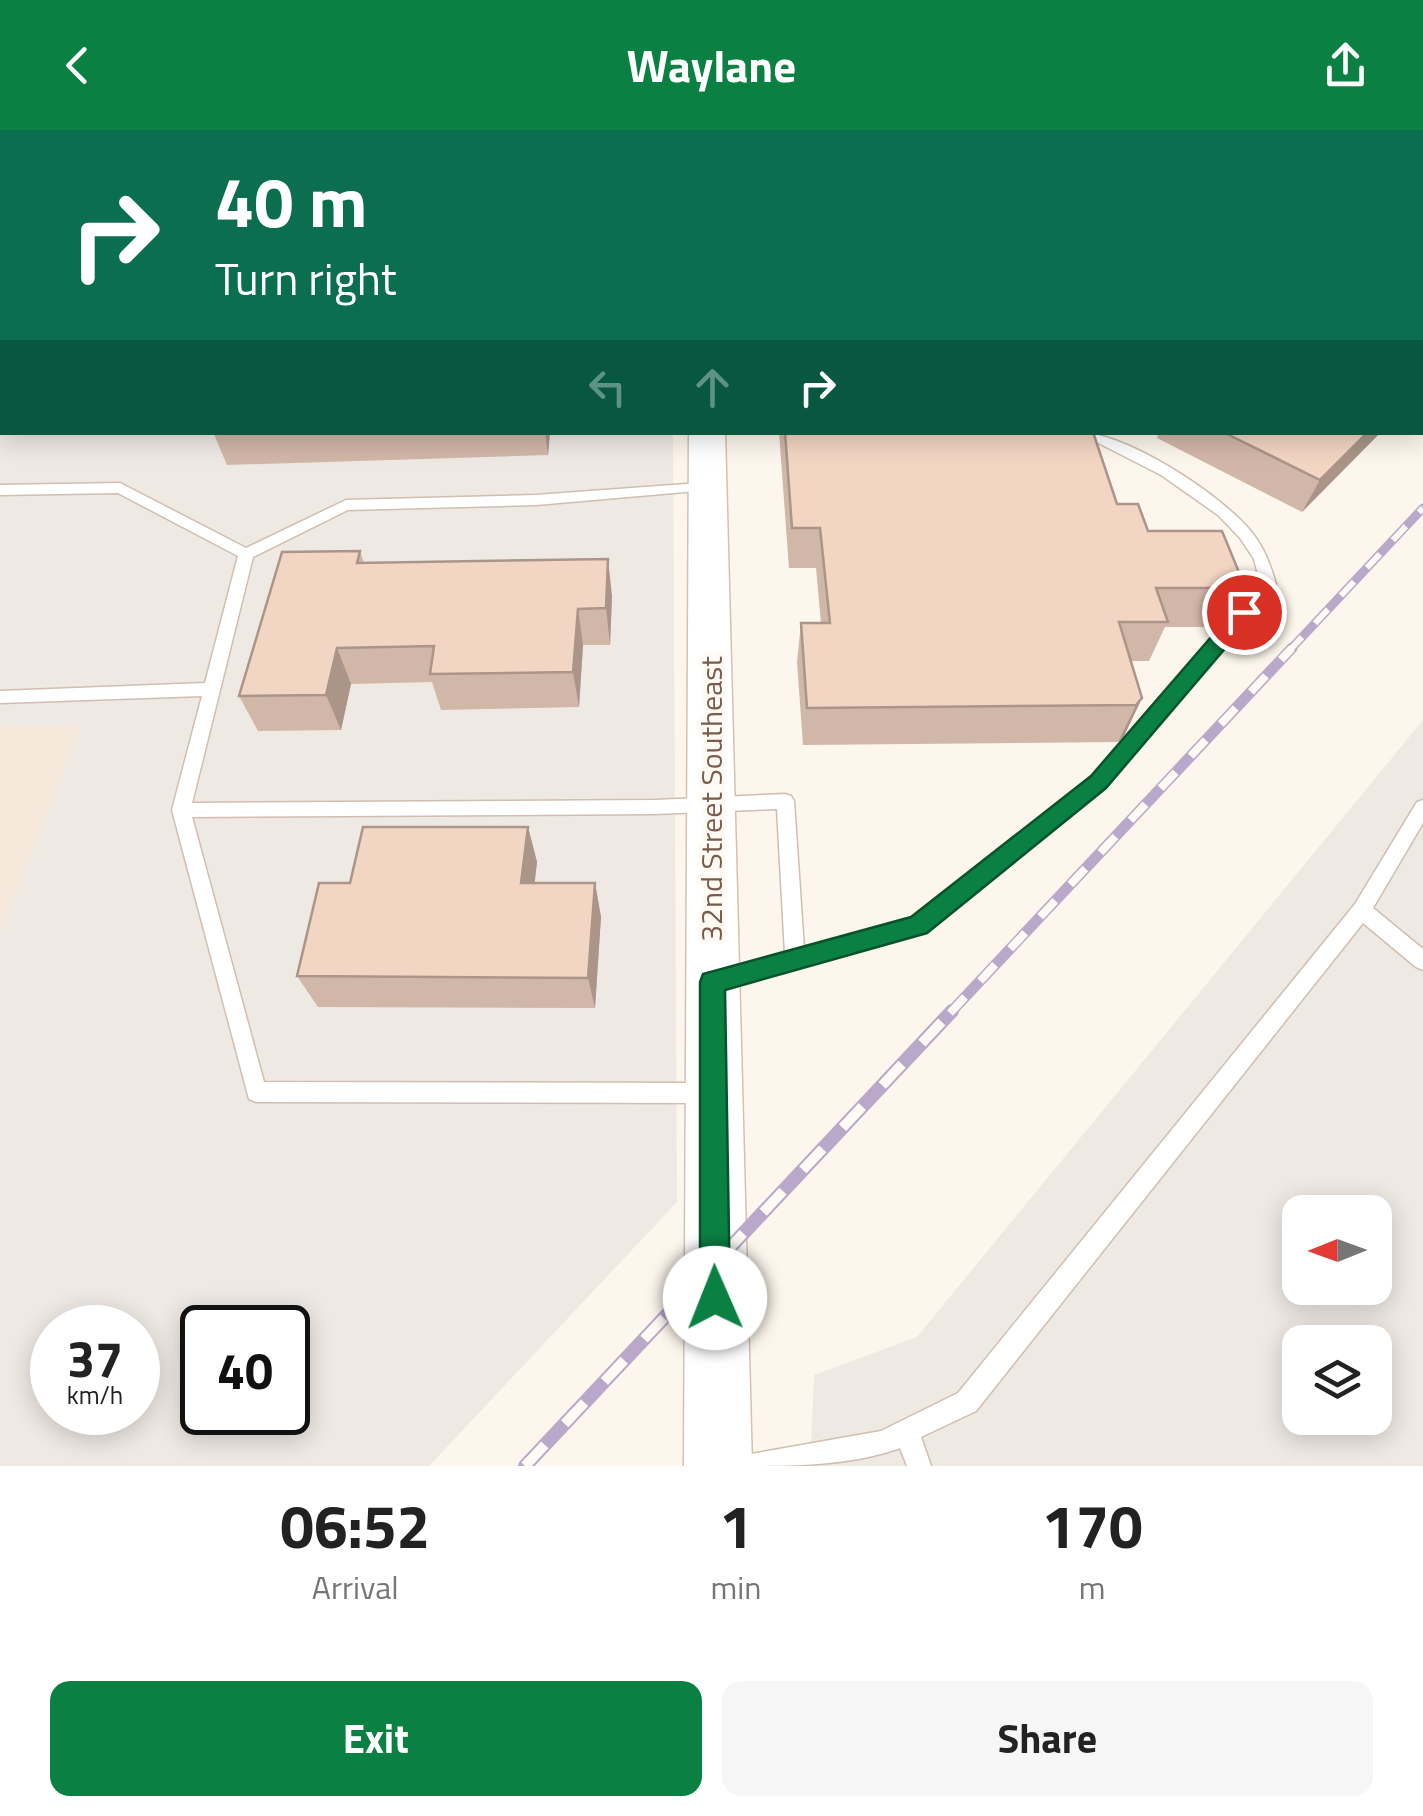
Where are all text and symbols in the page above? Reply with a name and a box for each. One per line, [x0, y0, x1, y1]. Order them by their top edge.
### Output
text: Waylane [627, 31, 796, 99]
icon: back [50, 38, 105, 93]
icon: share [1318, 38, 1373, 93]
text: 40 m [215, 148, 368, 254]
icon: right [50, 170, 180, 300]
text: Turn right [215, 244, 397, 312]
icon: left [580, 360, 635, 415]
icon: ahead [685, 360, 740, 415]
icon: right [790, 360, 845, 415]
pin [1202, 570, 1287, 655]
icon: arrive [1217, 585, 1272, 640]
street label: 32nd Street Southeast [688, 656, 734, 942]
north arrow [1282, 1195, 1392, 1305]
map controls [1282, 1195, 1392, 1435]
position arrow [663, 1246, 767, 1350]
speed limit sign: 40 [180, 1305, 310, 1435]
text: 37 [67, 1320, 123, 1396]
button: layers [1282, 1325, 1392, 1435]
text: km/h [67, 1376, 123, 1414]
text: 06:52 [280, 1480, 430, 1571]
text: 1 [719, 1480, 753, 1571]
text: 170 [1042, 1480, 1143, 1571]
text: Arrival [312, 1563, 399, 1611]
text: min [710, 1563, 761, 1611]
text: m [1079, 1563, 1106, 1611]
button: Exit [50, 1681, 702, 1796]
button: Share [722, 1681, 1373, 1796]

